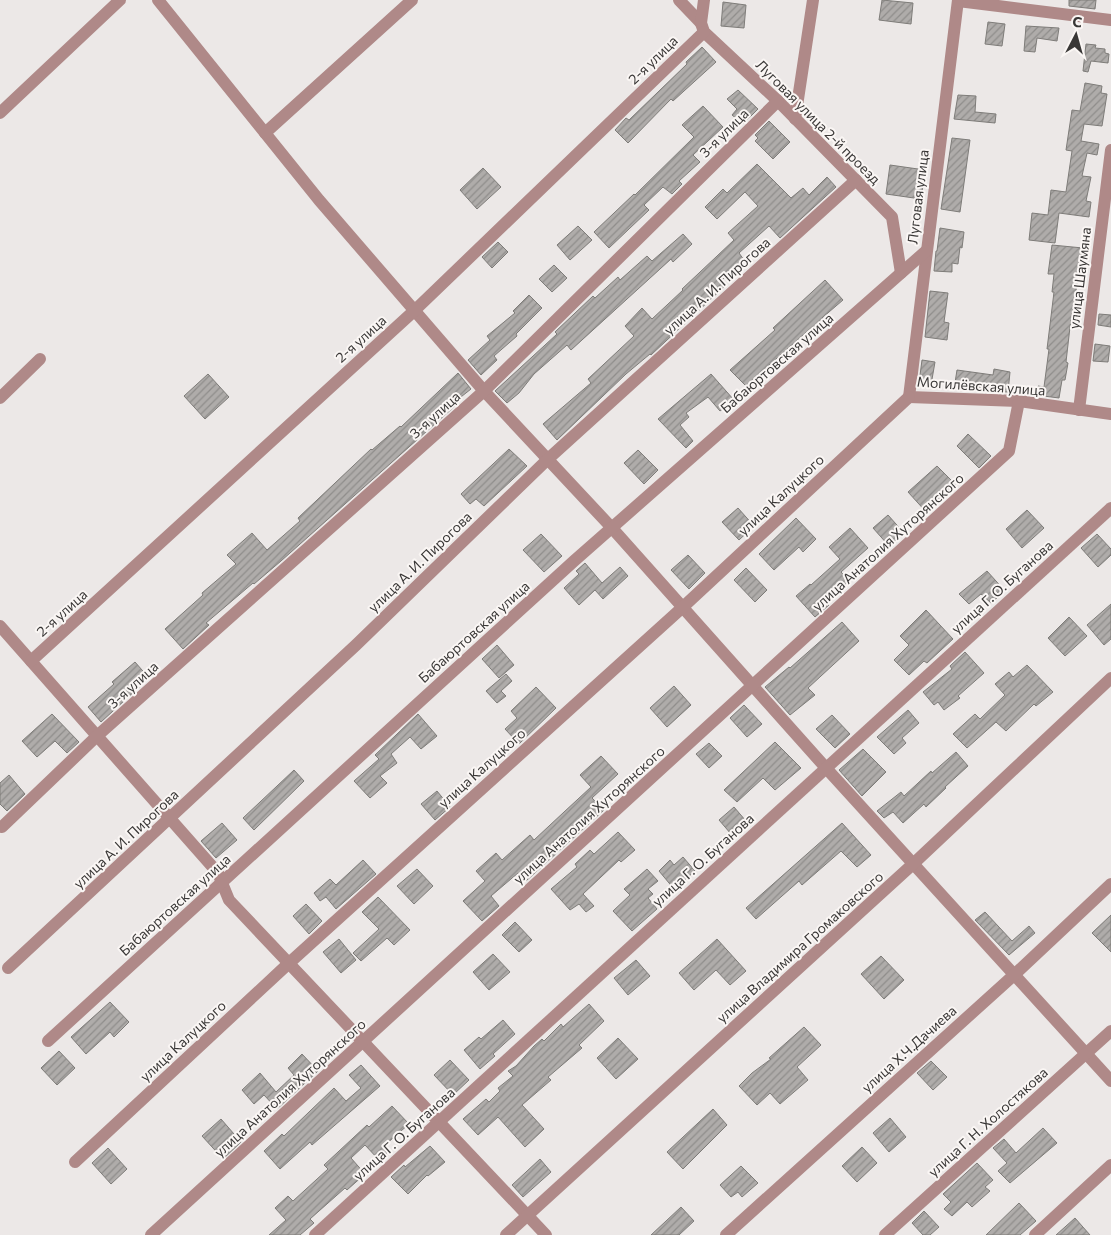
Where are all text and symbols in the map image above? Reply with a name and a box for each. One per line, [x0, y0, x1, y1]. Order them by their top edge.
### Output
north arrow [1051, 10, 1101, 60]
text: С [1072, 13, 1083, 31]
street label: 2-я улица [624, 32, 681, 87]
street label: Луговая улица 2-й проезд [753, 56, 884, 187]
street label: 3-я улица [696, 105, 752, 161]
street label: Луговая улица [903, 149, 932, 245]
street label: улица Шаумяна [1065, 226, 1094, 330]
street label: улица А. И. Пирогова [660, 233, 773, 338]
street label: Бабаюртовская улица [717, 309, 836, 416]
street label: 2-я улица [332, 312, 389, 366]
street label: Могилёвская улица [916, 373, 1046, 398]
street label: 3-я улица [406, 387, 463, 442]
street label: улица Калуцкого [734, 451, 827, 539]
street label: улица Анатолия Хуторянского [808, 469, 967, 614]
street label: улица А. И. Пирогова [364, 508, 475, 615]
street label: улица Г. О. Буганова [947, 536, 1056, 637]
street label: Бабаюртовская улица [415, 577, 533, 686]
street label: 2-я улица [33, 586, 90, 640]
street label: 3-я улица [104, 657, 161, 712]
street label: улица Калуцкого [435, 724, 529, 811]
street label: улица Анатолия Хуторянского [509, 742, 668, 887]
street label: улица А. И. Пирогова [70, 786, 182, 892]
street label: улица Г. О. Буганова [648, 809, 757, 910]
street label: Бабаюртовская улица [116, 850, 234, 959]
street label: улица Владимира Громаковского [713, 867, 886, 1026]
street label: улица Калуцкого [136, 997, 229, 1085]
street label: улица Х.Ч.Дачиева [858, 1002, 960, 1096]
street label: улица Анатолия Хуторянского [210, 1015, 369, 1160]
street label: улица Г. Н. Холостякова [924, 1063, 1051, 1180]
street label: улица Г. О. Буганова [349, 1083, 458, 1184]

